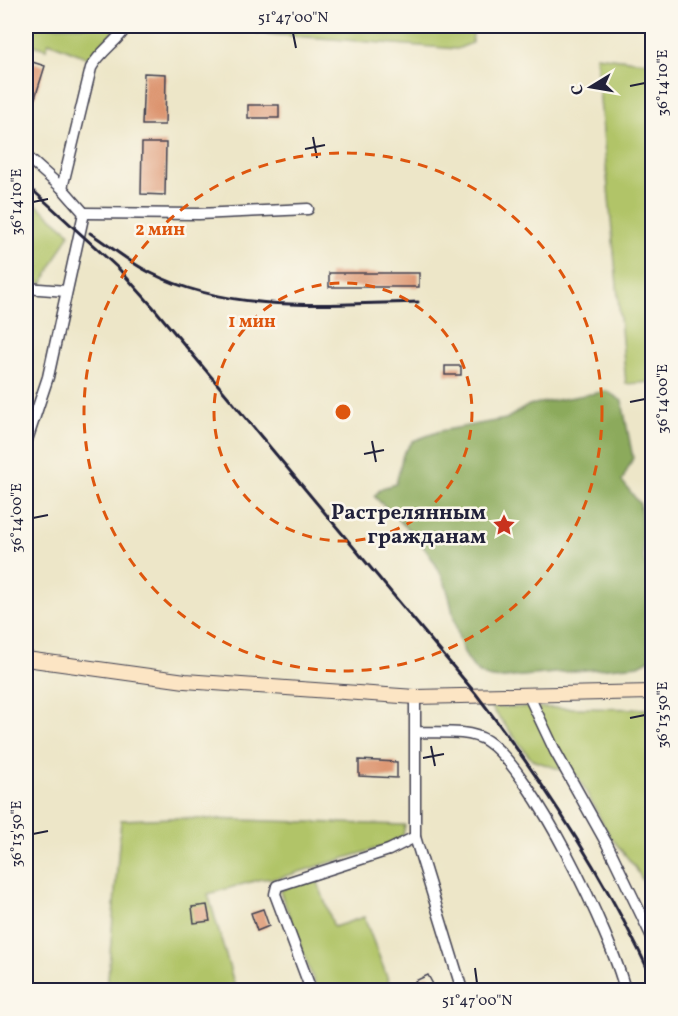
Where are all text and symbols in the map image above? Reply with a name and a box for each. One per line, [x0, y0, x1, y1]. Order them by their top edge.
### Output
text: 51°47'00"N [258, 8, 328, 29]
text: 36°14'10"E [653, 50, 674, 116]
north arrow [561, 57, 621, 117]
text: С [566, 82, 590, 97]
text: 36°14'10"E [7, 169, 28, 235]
text: 2 мин [135, 218, 185, 243]
text: 1 мин [228, 310, 276, 335]
text: 36°14'00"E [653, 364, 674, 434]
centre of rings [333, 402, 353, 422]
text: 36°14'00"E [7, 483, 28, 553]
place label: Растрелянным гражданам [331, 499, 486, 552]
place icon: Растрелянным гражданам [491, 512, 517, 538]
text: 36°13'50"E [653, 681, 674, 749]
text: 36°13'50"E [7, 800, 28, 868]
text: 51°47'00"N [442, 991, 512, 1012]

